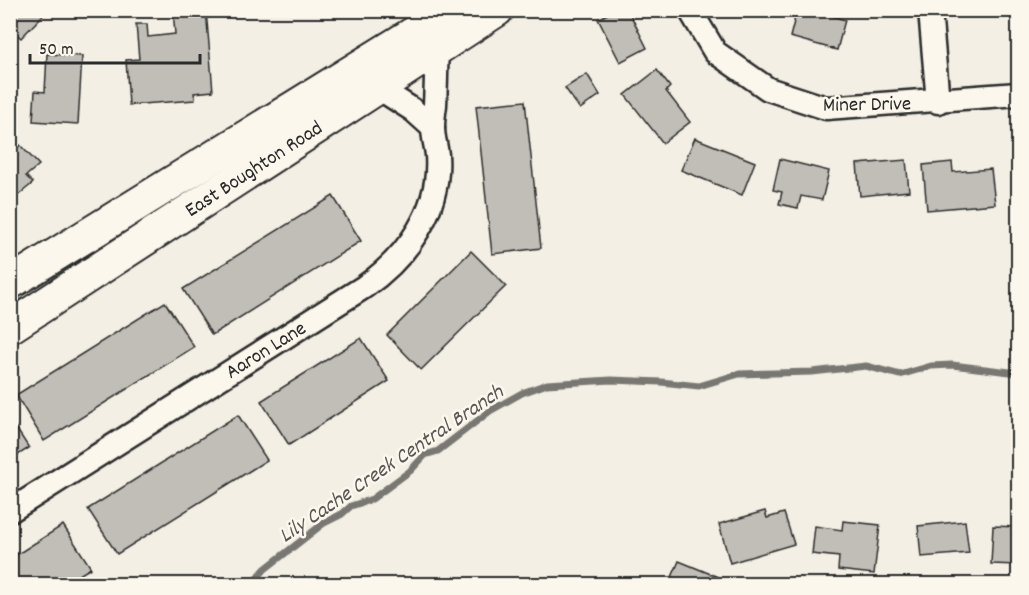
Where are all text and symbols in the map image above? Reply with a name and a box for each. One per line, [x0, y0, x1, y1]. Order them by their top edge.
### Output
scale bar [30, 27, 200, 65]
text: 50 m [39, 38, 74, 63]
street label: Miner Drive [823, 90, 911, 122]
street label: East Boughton Road [180, 115, 329, 226]
street label: Aaron Lane [220, 315, 313, 388]
water label: Lily Cache Creek Central Branch [273, 377, 511, 552]

